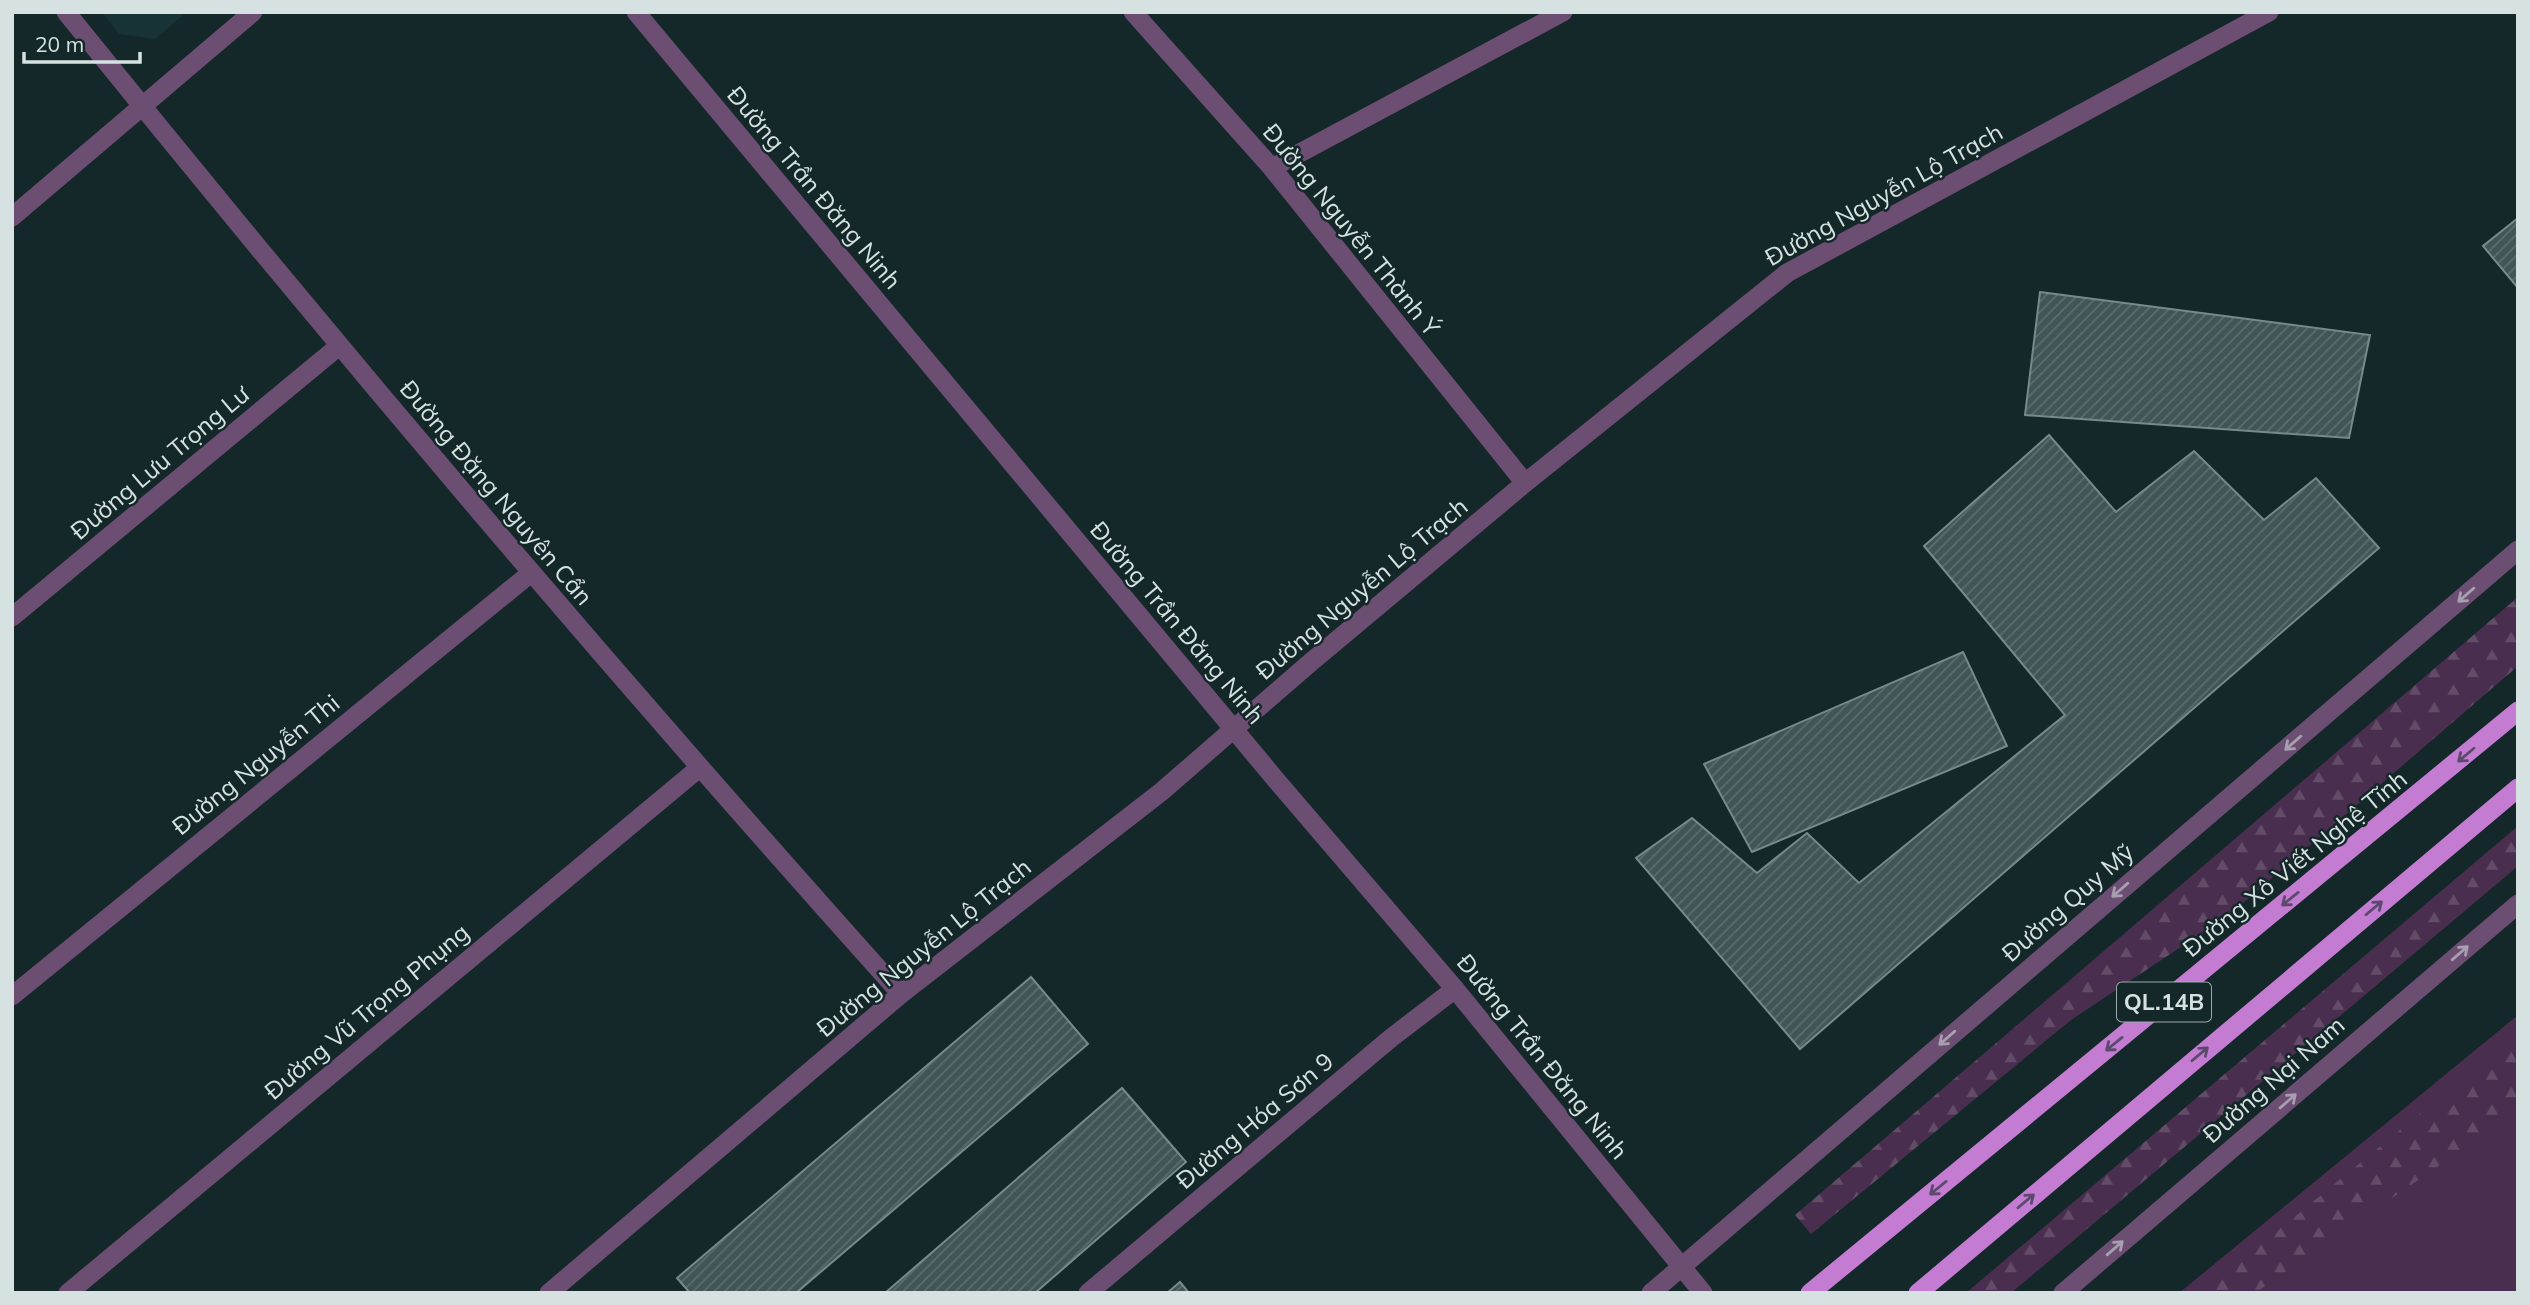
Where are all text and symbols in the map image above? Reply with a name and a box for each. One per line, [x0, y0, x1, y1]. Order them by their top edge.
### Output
scale bar [24, 21, 140, 65]
text: 20 m [35, 31, 84, 57]
street label: Đường Trần Đăng Ninh [721, 80, 908, 295]
street label: Đường Nguyễn Lộ Trạch [1759, 116, 2008, 272]
street label: Đường Nguyễn Thành Ý [1257, 117, 1447, 342]
street label: Đường Đặng Nguyên Cẩn [394, 374, 600, 611]
street label: Đường Lưu Trọng Lư [64, 378, 255, 546]
street label: Đường Nguyễn Lộ Trạch [1249, 491, 1473, 686]
street label: Đường Trần Đăng Ninh [1084, 515, 1271, 730]
one-way arrow [2457, 587, 2475, 603]
street label: Đường Nguyễn Thi [166, 688, 345, 841]
one-way arrow [2284, 734, 2302, 750]
one-way arrow [2457, 747, 2475, 763]
street label: Đường Xô Viết Nghệ Tĩnh [2176, 763, 2413, 963]
street label: Đường Quy Mỹ [1995, 837, 2140, 968]
street label: Đường Nguyễn Lộ Trạch [810, 852, 1037, 1043]
one-way arrow [2111, 882, 2129, 898]
one-way arrow [2281, 892, 2299, 907]
one-way arrow [2365, 901, 2383, 916]
street label: Đường Vũ Trọng Phụng [258, 917, 475, 1106]
one-way arrow [2451, 945, 2469, 961]
street label: Đường Trần Đăng Ninh [1451, 948, 1635, 1165]
road number: QL.14B [2117, 982, 2211, 1021]
street label: Đường Nại Nam [2196, 1010, 2350, 1149]
one-way arrow [1938, 1030, 1956, 1046]
one-way arrow [2105, 1036, 2123, 1051]
street label: Đường Hóa Sơn 9 [1169, 1046, 1339, 1195]
one-way arrow [2190, 1047, 2208, 1062]
one-way arrow [2278, 1093, 2296, 1108]
one-way arrow [1929, 1180, 1947, 1196]
one-way arrow [2017, 1193, 2035, 1209]
one-way arrow [2105, 1240, 2123, 1256]

